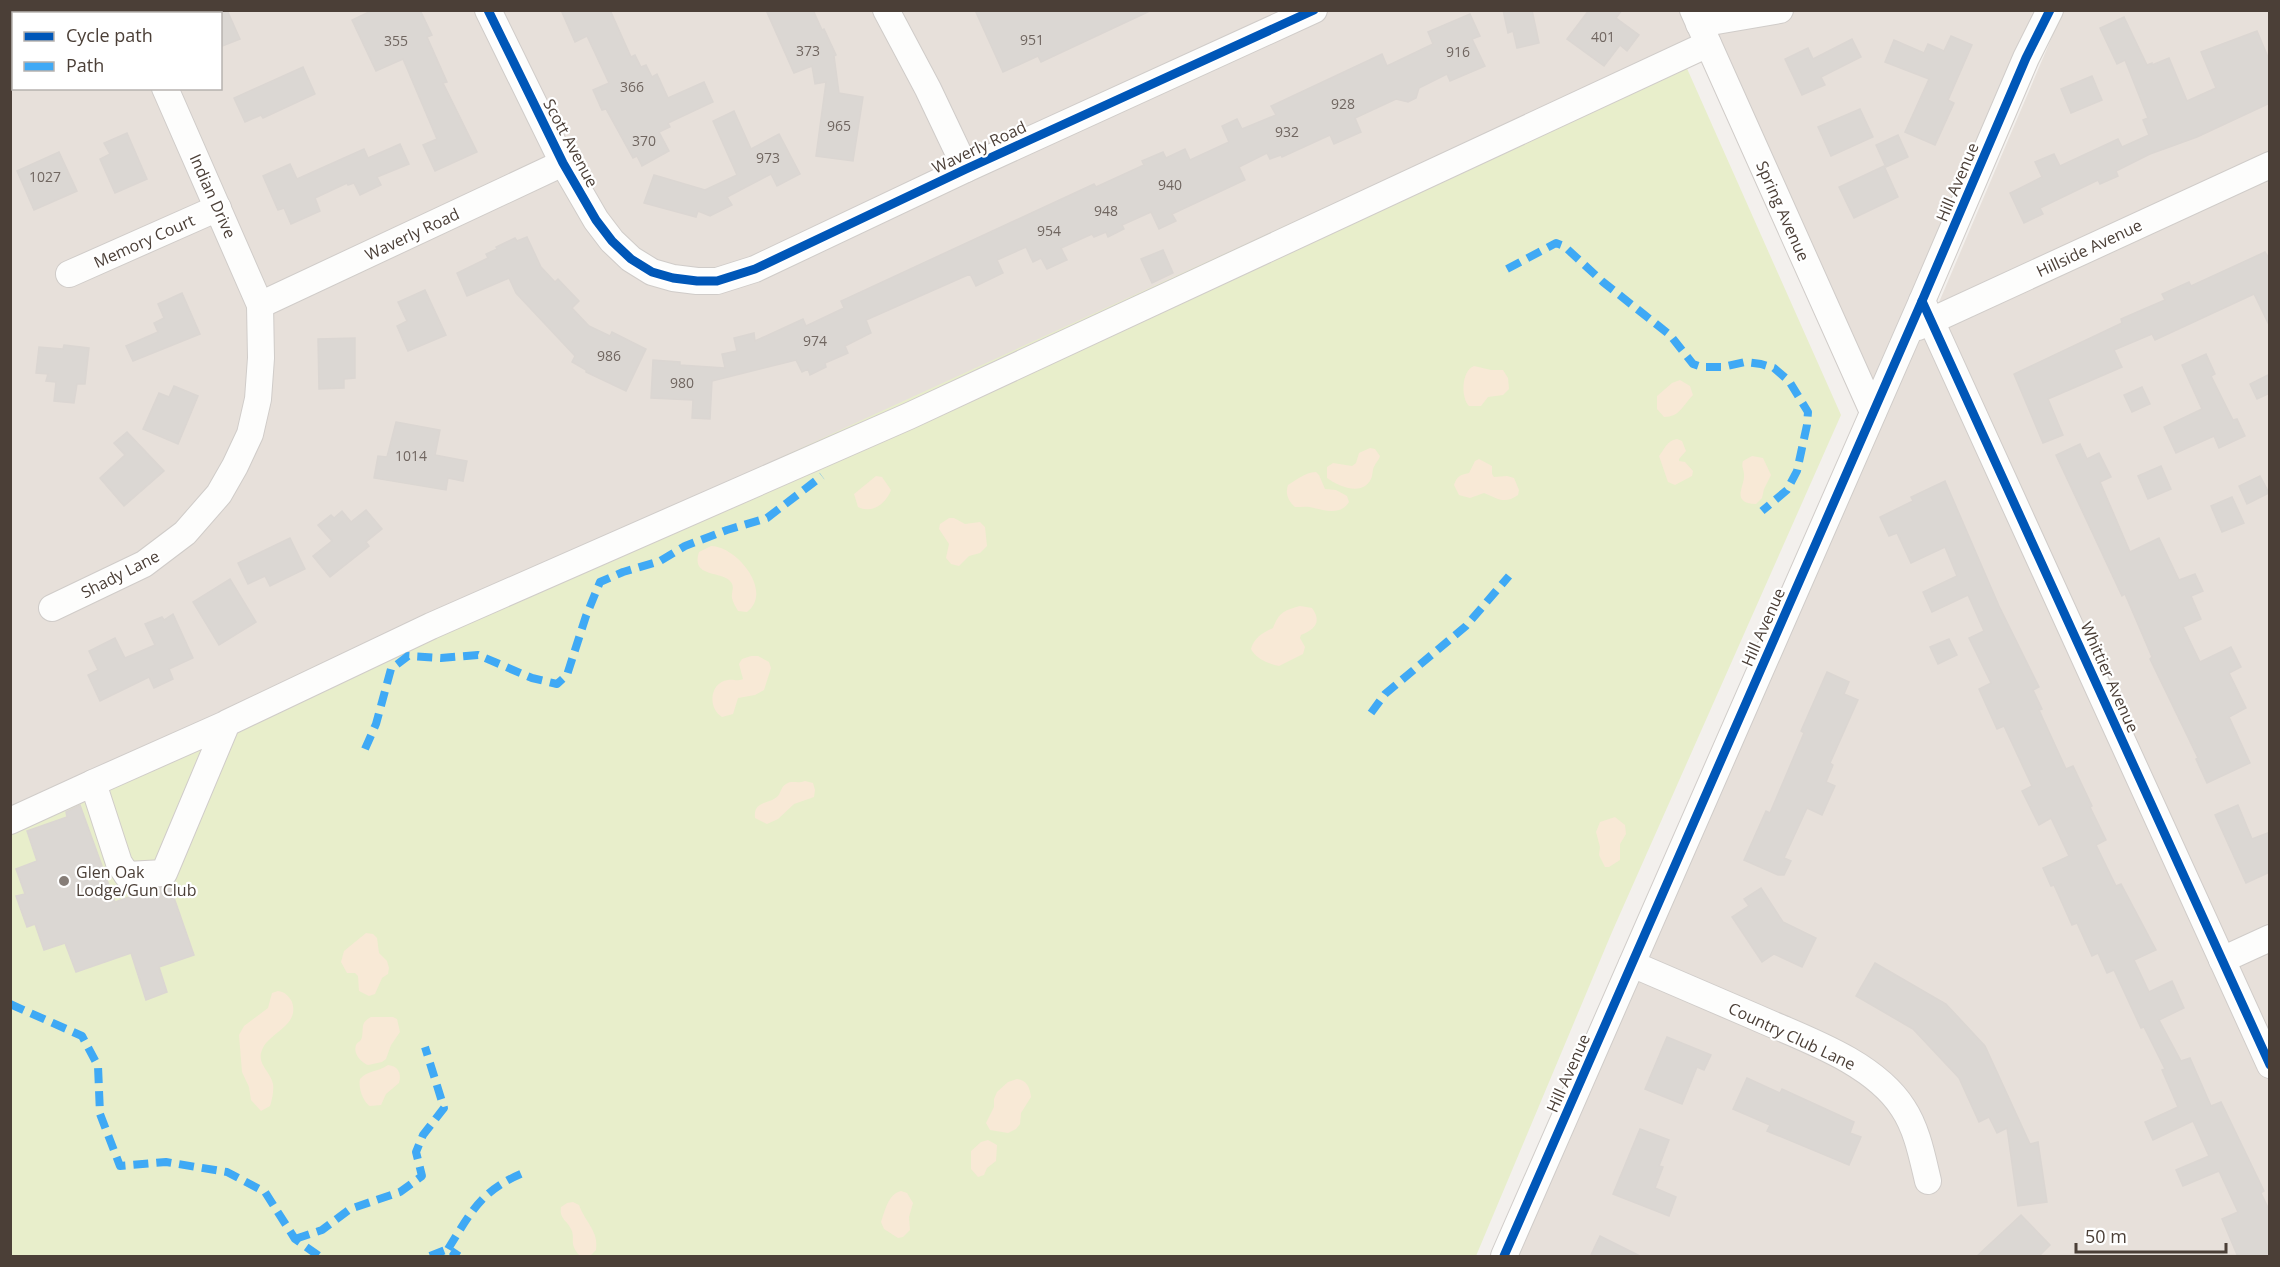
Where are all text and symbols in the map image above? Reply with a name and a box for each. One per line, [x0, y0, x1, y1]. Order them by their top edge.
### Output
legend [12, 12, 222, 90]
text: Cycle path [66, 23, 153, 47]
house number: 401 [1591, 27, 1615, 46]
house number: 951 [1020, 30, 1044, 49]
house number: 355 [384, 31, 408, 50]
house number: 373 [796, 41, 820, 60]
house number: 916 [1446, 42, 1470, 61]
text: Path [66, 53, 104, 77]
house number: 366 [620, 77, 644, 96]
house number: 928 [1331, 94, 1355, 113]
street label: Scott Avenue [538, 95, 604, 191]
house number: 965 [827, 116, 851, 135]
street label: Waverly Road [928, 116, 1030, 178]
house number: 932 [1275, 122, 1299, 141]
house number: 370 [632, 131, 656, 150]
street label: Hill Avenue [1931, 139, 1983, 225]
house number: 973 [756, 148, 780, 167]
street label: Indian Drive [185, 150, 241, 242]
street label: Spring Avenue [1751, 157, 1815, 265]
house number: 1027 [29, 167, 61, 186]
house number: 940 [1158, 175, 1182, 194]
house number: 948 [1094, 201, 1118, 220]
street label: Waverly Road [361, 203, 463, 265]
street label: Memory Court [90, 209, 198, 273]
street label: Hillside Avenue [2033, 214, 2145, 282]
house number: 954 [1037, 221, 1061, 240]
house number: 974 [803, 331, 827, 350]
house number: 986 [597, 346, 621, 365]
house number: 980 [670, 373, 694, 392]
house number: 1014 [395, 446, 427, 465]
street label: Shady Lane [77, 545, 163, 603]
street label: Hill Avenue [1736, 584, 1790, 670]
street label: Whittier Avenue [2076, 618, 2144, 736]
place label: Glen Oak Lodge/Gun Club [76, 861, 196, 901]
marker: Glen Oak Lodge/Gun Club [57, 874, 71, 888]
street label: Country Club Lane [1725, 997, 1859, 1075]
street label: Hill Avenue [1541, 1030, 1595, 1116]
scale bar [2076, 1216, 2226, 1254]
text: 50 m [2085, 1224, 2127, 1248]

